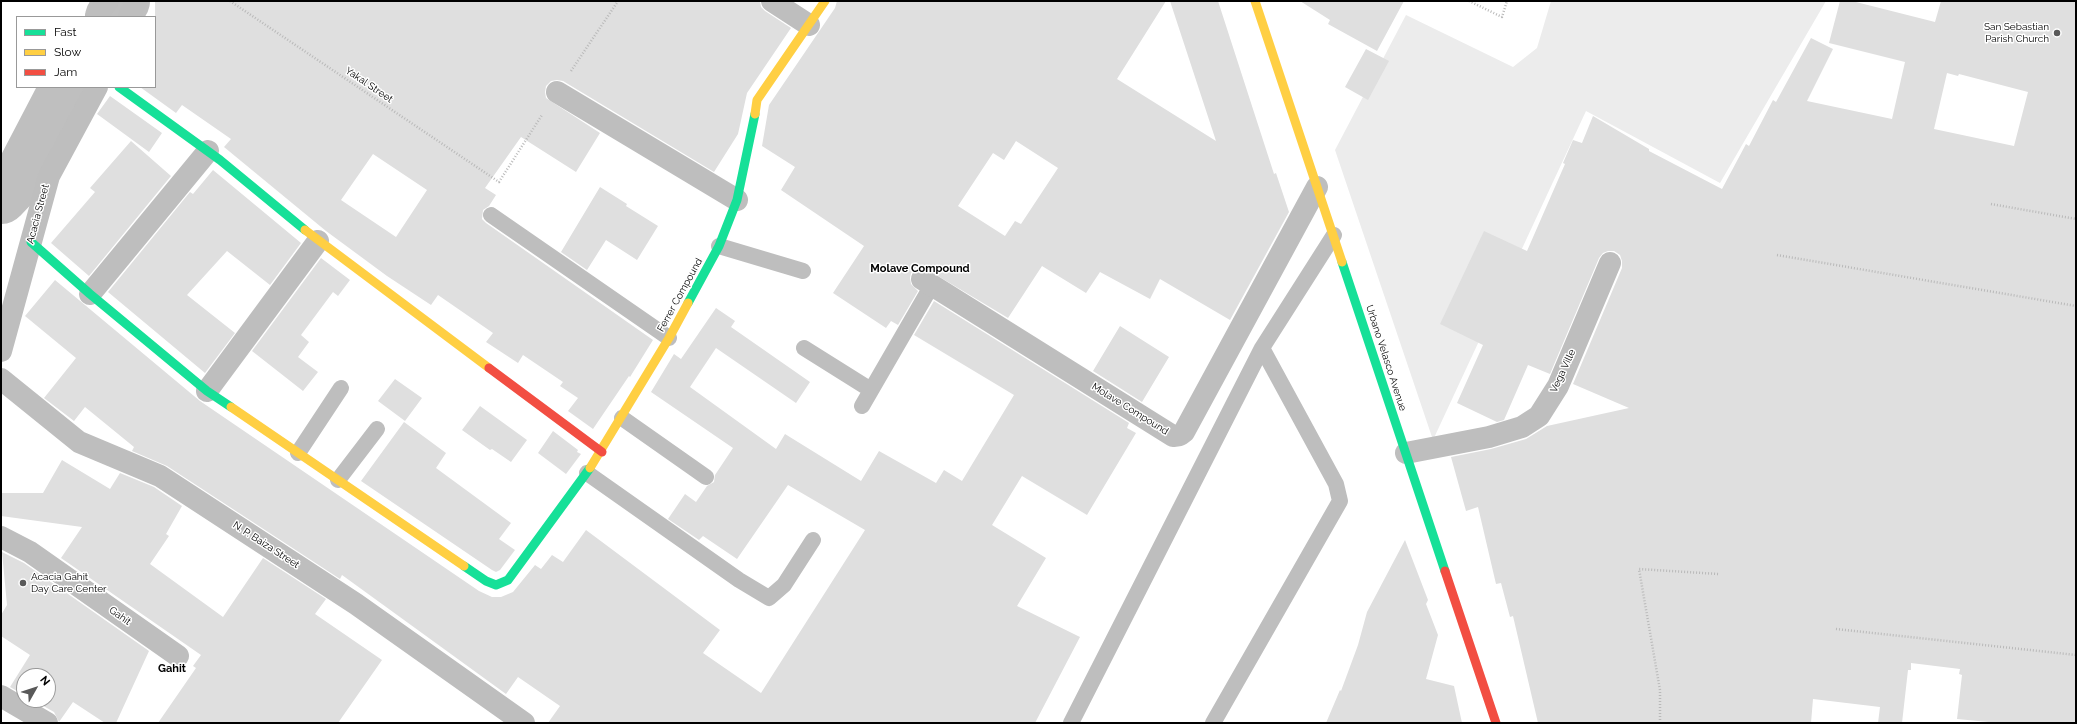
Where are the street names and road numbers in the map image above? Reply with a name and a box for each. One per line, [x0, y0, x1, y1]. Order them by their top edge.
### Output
street label: Yakal Street [343, 65, 395, 105]
street label: Acacia Street [24, 183, 52, 245]
street label: Ferrer Compound [655, 256, 705, 334]
street label: Urbano Velasco Avenue [1363, 303, 1409, 413]
street label: Vega Ville [1548, 347, 1578, 395]
street label: Molave Compound [1089, 381, 1171, 437]
street label: N. P. Baiza Street [231, 519, 301, 571]
street label: Gahit [107, 604, 133, 628]

